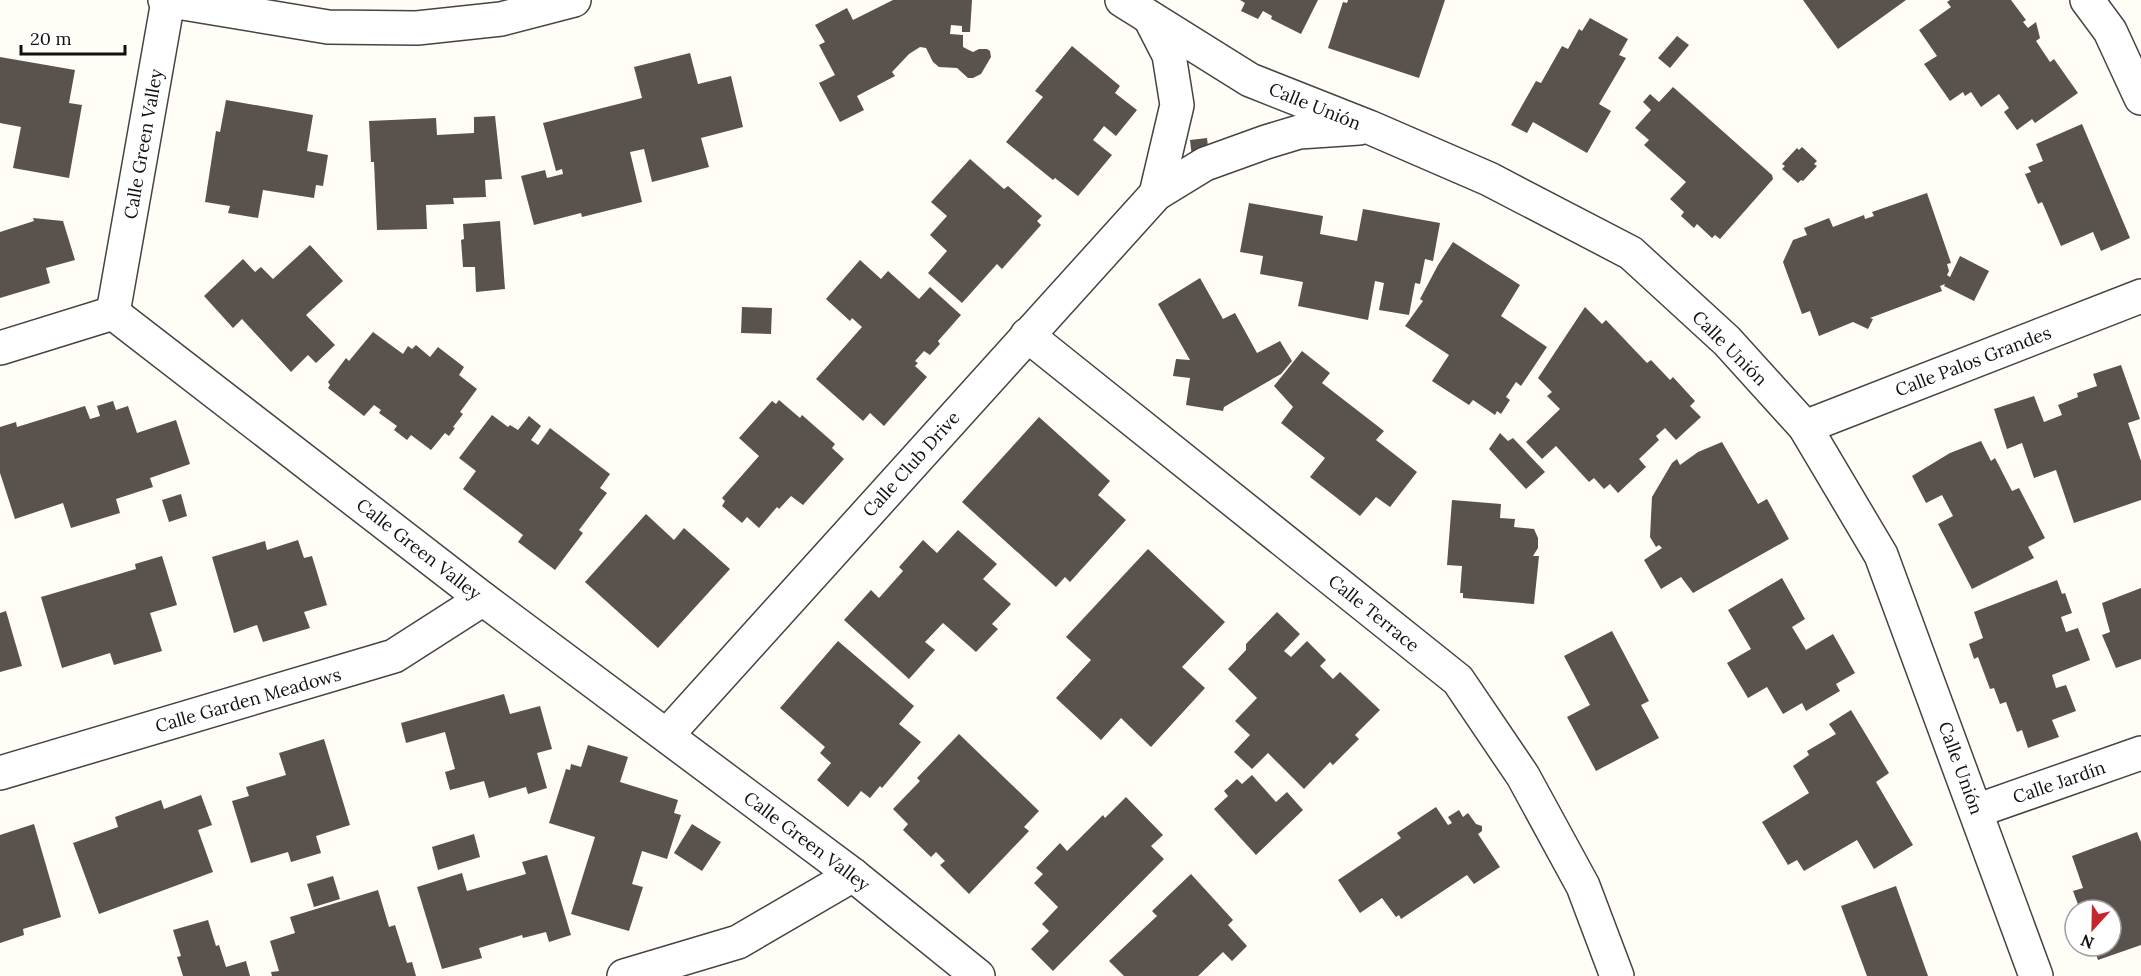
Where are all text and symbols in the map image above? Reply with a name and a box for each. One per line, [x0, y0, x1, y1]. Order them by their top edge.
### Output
scale bar [21, 18, 124, 56]
text: 20 m [30, 27, 72, 50]
street label: Calle Green Valley [118, 67, 168, 221]
street label: Calle Unión [1266, 77, 1364, 135]
street label: Calle Unión [1688, 306, 1773, 391]
street label: Calle Palos Grandes [1892, 321, 2054, 401]
street label: Calle Club Drive [857, 406, 965, 522]
street label: Calle Green Valley [352, 493, 486, 605]
street label: Calle Terrace [1324, 569, 1424, 657]
street label: Calle Garden Meadows [152, 662, 344, 738]
street label: Calle Unión [1934, 718, 1988, 818]
street label: Calle Jardín [2010, 755, 2108, 809]
street label: Calle Green Valley [739, 786, 875, 896]
north arrow [2063, 898, 2123, 958]
text: N [2078, 930, 2097, 953]

